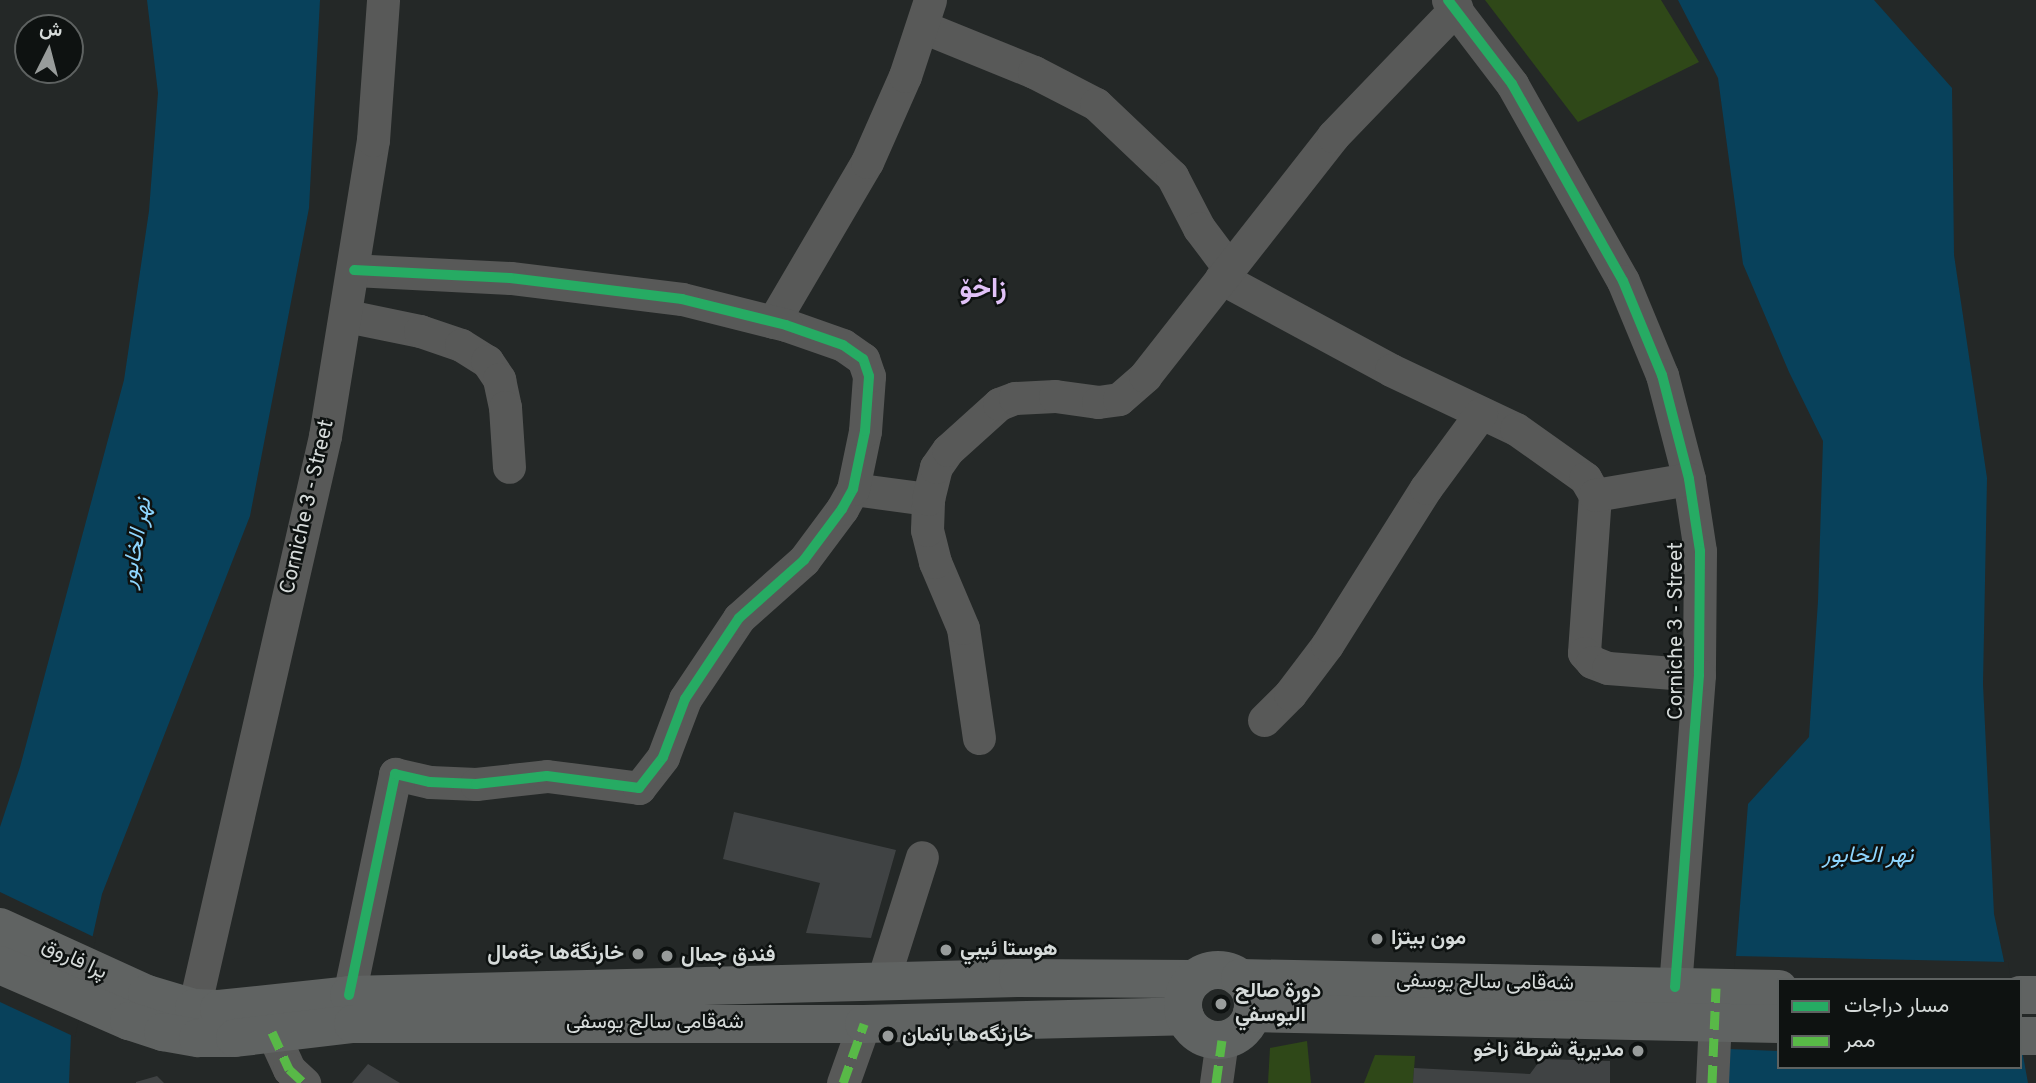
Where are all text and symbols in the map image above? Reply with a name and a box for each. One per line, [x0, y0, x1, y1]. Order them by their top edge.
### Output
north arrow [14, 14, 84, 84]
text: ش [38, 17, 64, 43]
district label: زاخۆ [959, 273, 1007, 307]
street label: Corniche 3 - Street [276, 417, 340, 597]
water label: نهر الخابور [117, 496, 159, 590]
street label: Corniche 3 - Street [1664, 542, 1690, 720]
water label: نهر الخابور [1823, 843, 1913, 871]
place label: مون بيتزا [1391, 926, 1466, 952]
marker: مون بيتزا [1369, 931, 1385, 947]
street label: پرا فاروق [37, 934, 111, 986]
place label: هوستا ئيبي [960, 937, 1057, 963]
place label: خارنگةها جةمال [487, 941, 624, 967]
marker: هوستا ئيبي [938, 942, 954, 958]
place label: فندق جمال [681, 943, 775, 969]
marker: خارنگةها جةمال [630, 946, 646, 962]
marker: فندق جمال [659, 948, 675, 964]
street label: شەقامی سالح یوسفی [1396, 969, 1574, 997]
legend [1777, 978, 2022, 1069]
place label: دورة صالح اليوسفي [1235, 979, 1321, 1029]
text: مسار دراجات [1844, 993, 1949, 1020]
marker: دورة صالح اليوسفي [1213, 996, 1229, 1012]
street label: شەقامی سالح یوسفی [566, 1010, 744, 1036]
place label: خارنگەها بانمان [902, 1023, 1033, 1049]
marker: خارنگەها بانمان [880, 1028, 896, 1044]
text: ممر [1844, 1028, 1875, 1055]
place label: مديرية شرطة زاخو [1473, 1038, 1624, 1064]
marker: مديرية شرطة زاخو [1630, 1043, 1646, 1059]

